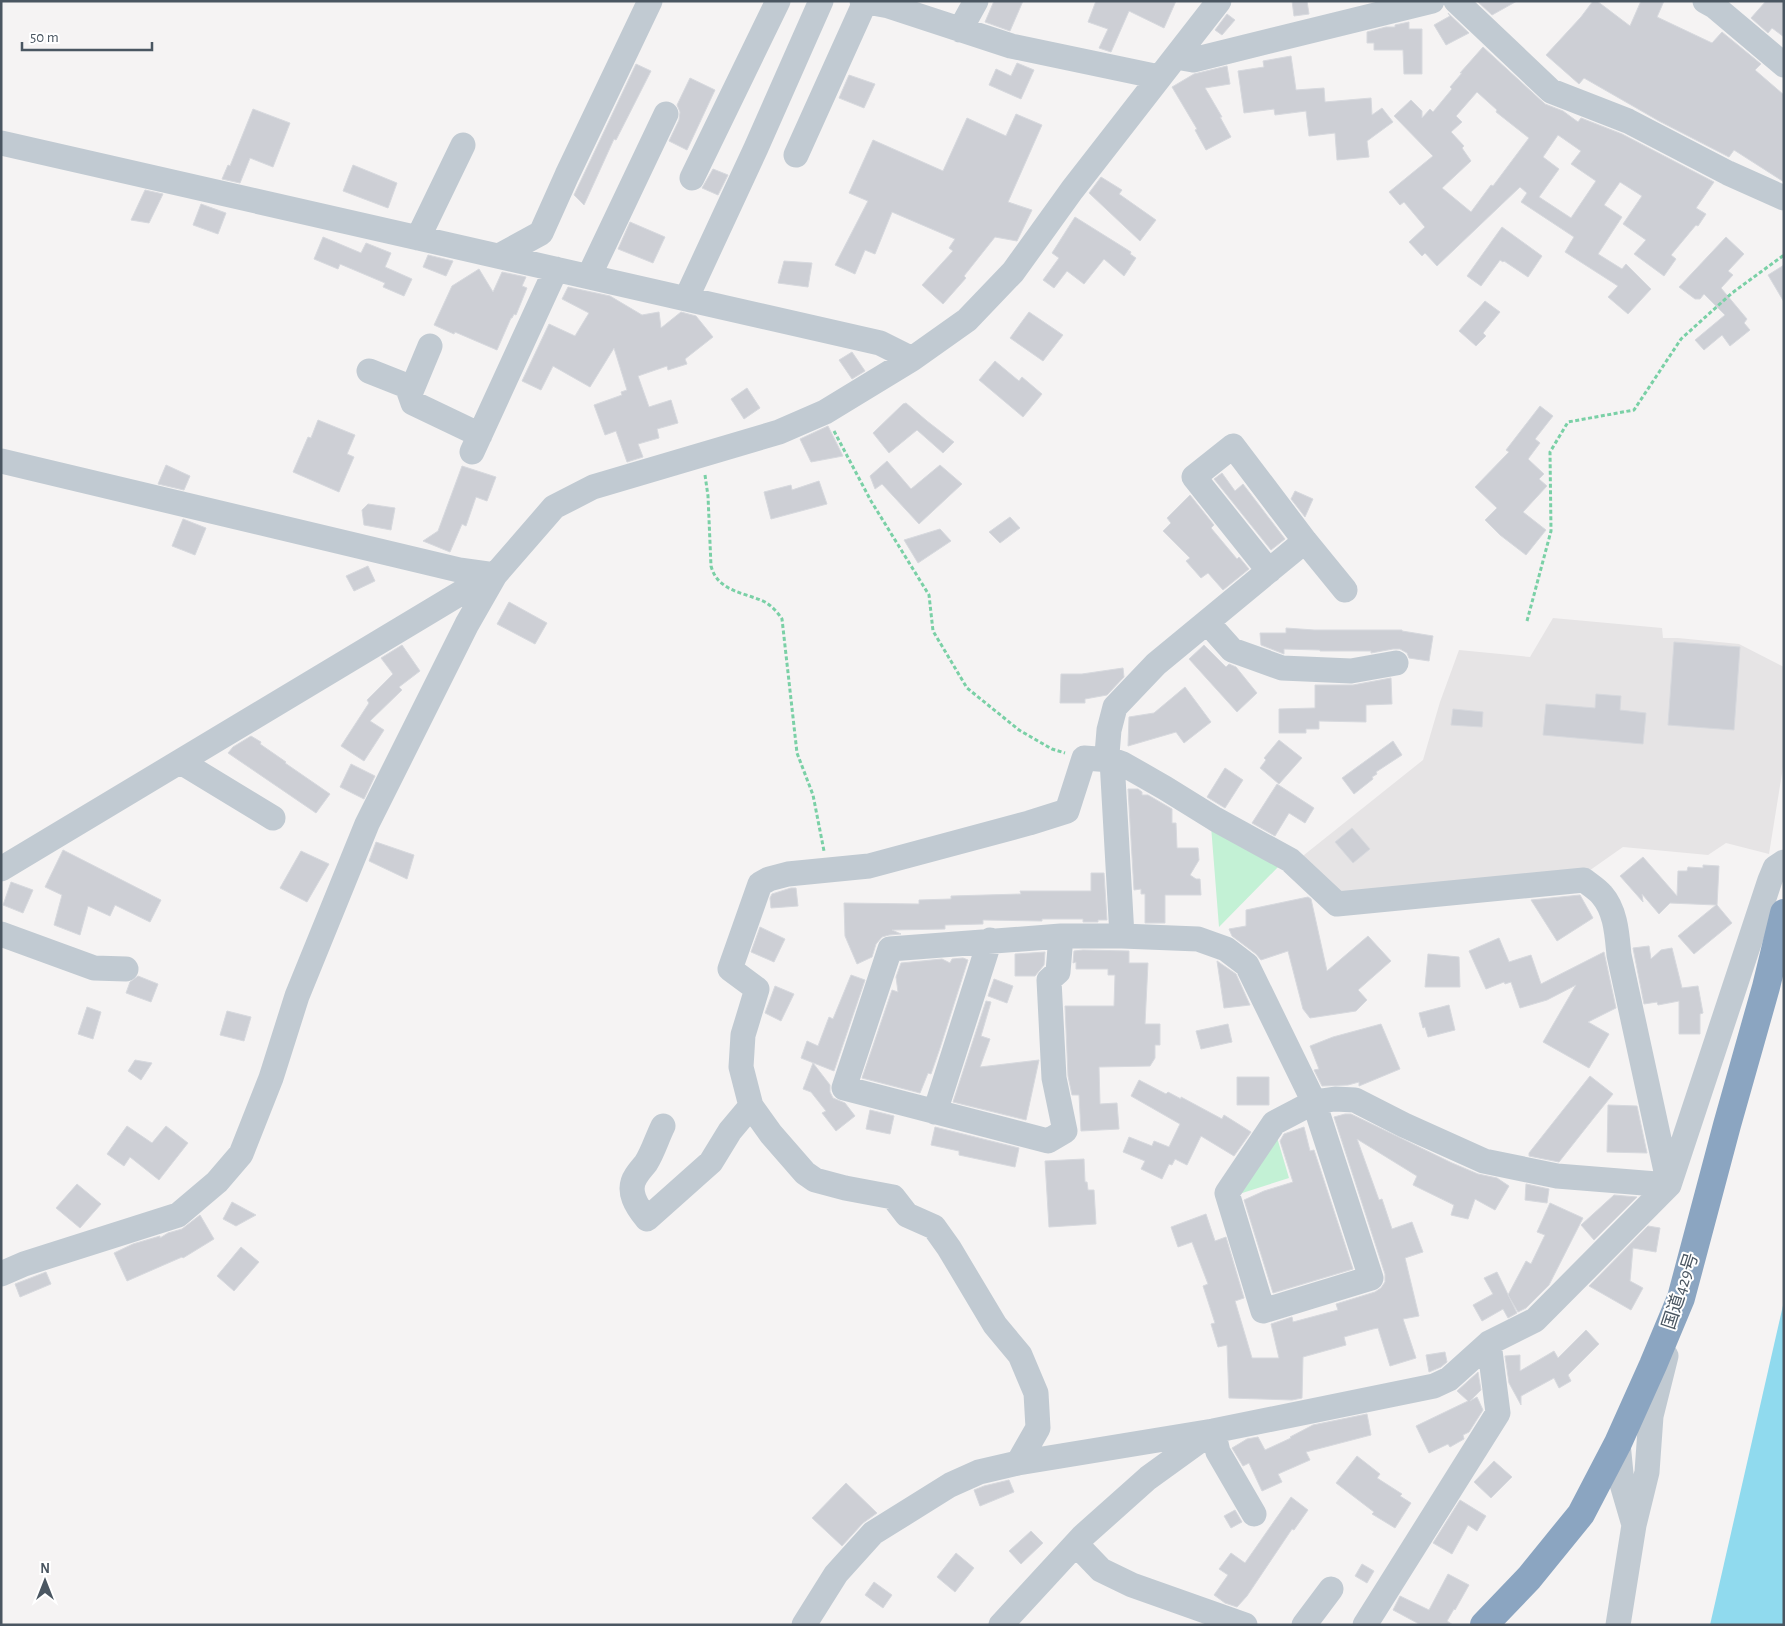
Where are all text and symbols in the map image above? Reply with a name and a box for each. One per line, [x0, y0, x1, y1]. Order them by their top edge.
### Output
scale bar [22, 20, 152, 52]
text: 50 m [30, 30, 59, 45]
street label: 国道429号 [1658, 1250, 1702, 1332]
north arrow [20, 1556, 70, 1606]
text: N [40, 1562, 50, 1576]

